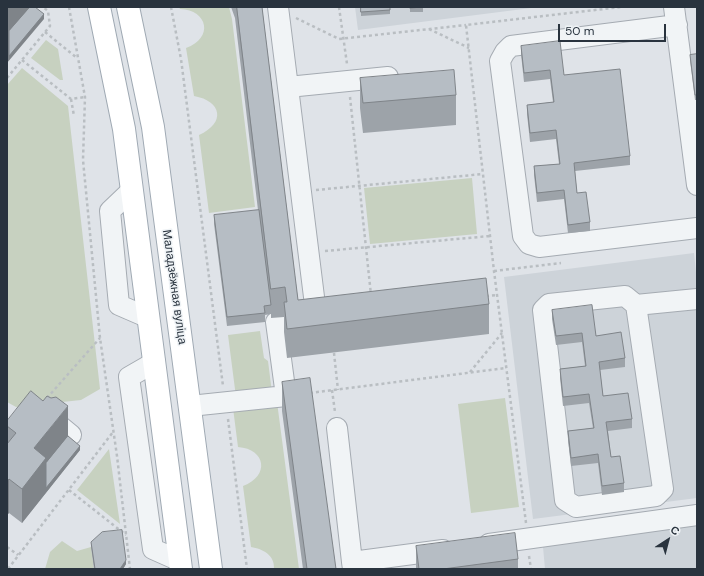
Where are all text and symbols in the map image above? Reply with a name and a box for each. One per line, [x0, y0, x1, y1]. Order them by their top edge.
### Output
scale bar [560, 16, 668, 42]
text: 50 m [565, 23, 594, 39]
street label: Маладзёжная вуліца [159, 229, 189, 345]
north arrow [648, 520, 688, 560]
text: С [668, 522, 682, 538]

